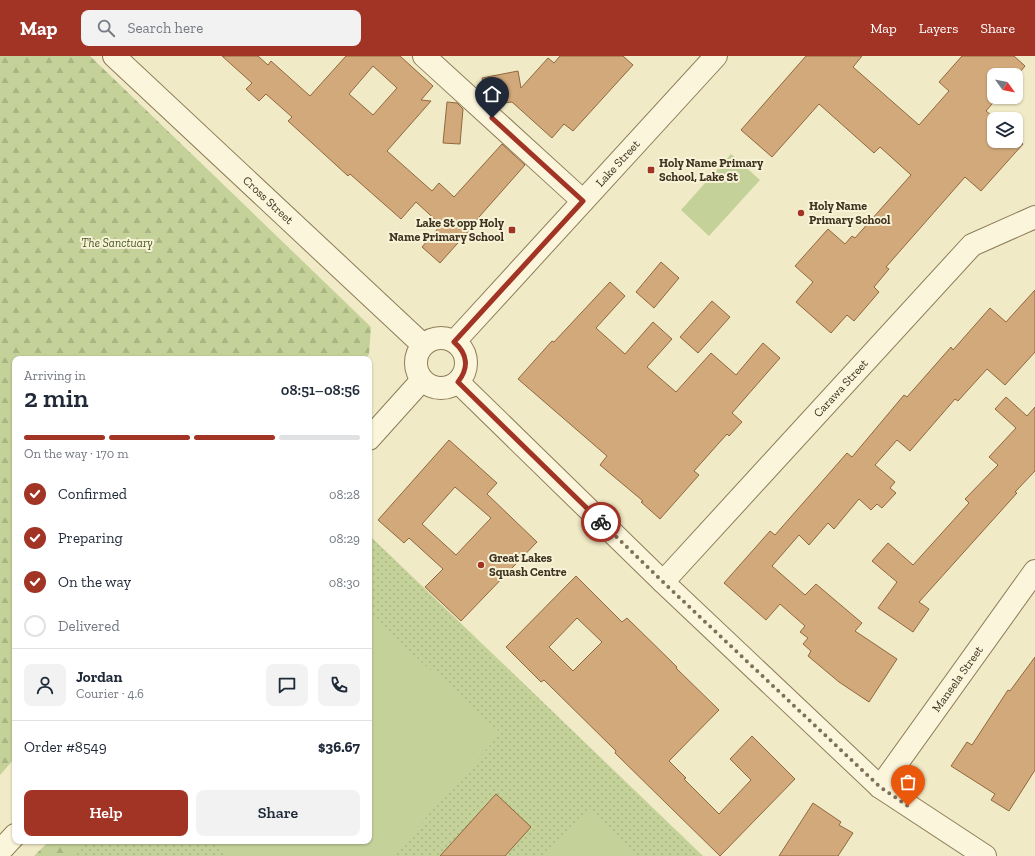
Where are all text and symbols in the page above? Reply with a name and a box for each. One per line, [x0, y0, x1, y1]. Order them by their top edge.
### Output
search box [81, 10, 361, 46]
text: Map [20, 17, 57, 40]
icon: search [95, 17, 117, 39]
text: Search here [127, 19, 203, 37]
text: Map [870, 20, 897, 37]
text: Layers [919, 20, 958, 37]
text: Share [980, 20, 1015, 37]
north arrow [987, 68, 1023, 104]
map controls [987, 68, 1023, 148]
pin [475, 77, 509, 118]
icon: home [481, 83, 503, 105]
button: layers [987, 112, 1023, 148]
street label: Lake Street [593, 137, 643, 190]
place label: Holy Name Primary School, Lake St [659, 156, 764, 184]
marker: Holy Name Primary School, Lake St [646, 165, 656, 175]
street label: Cross Street [240, 173, 297, 227]
place label: Holy Name Primary School [809, 199, 891, 227]
marker: Holy Name Primary School [796, 208, 806, 218]
place label: Lake St opp Holy Name Primary School [389, 216, 505, 244]
marker: Lake St opp Holy Name Primary School [507, 225, 517, 235]
park label: The Sanctuary [81, 236, 153, 250]
street label: Carawa Street [811, 356, 871, 420]
text: Arriving in [24, 368, 86, 383]
text: 08:51–08:56 [281, 381, 360, 399]
text: 2 min [24, 382, 88, 414]
text: On the way · 170 m [24, 446, 128, 461]
icon: check [24, 483, 46, 505]
text: Confirmed [58, 485, 127, 503]
text: 08:28 [329, 487, 360, 502]
courier [581, 502, 621, 542]
icon: bike [590, 511, 612, 533]
icon: check [24, 527, 46, 549]
text: Preparing [58, 529, 123, 547]
text: 08:29 [329, 531, 360, 546]
place label: Great Lakes Squash Centre [489, 551, 567, 579]
marker: Great Lakes Squash Centre [476, 560, 486, 570]
icon: check [24, 571, 46, 593]
text: On the way [58, 573, 131, 591]
text: 08:30 [329, 575, 360, 590]
text: Delivered [58, 617, 120, 635]
street label: Maneela Street [929, 643, 986, 715]
button: person [24, 664, 66, 706]
button: chat [266, 664, 308, 706]
button: phone [318, 664, 360, 706]
text: Jordan [76, 668, 122, 686]
text: Courier · 4.6 [76, 686, 144, 701]
text: Order #8549 [24, 738, 107, 756]
text: $36.67 [318, 738, 360, 756]
pin [891, 765, 925, 806]
icon: bag [897, 771, 919, 793]
button: Help [24, 790, 188, 836]
button: Share [196, 790, 360, 836]

